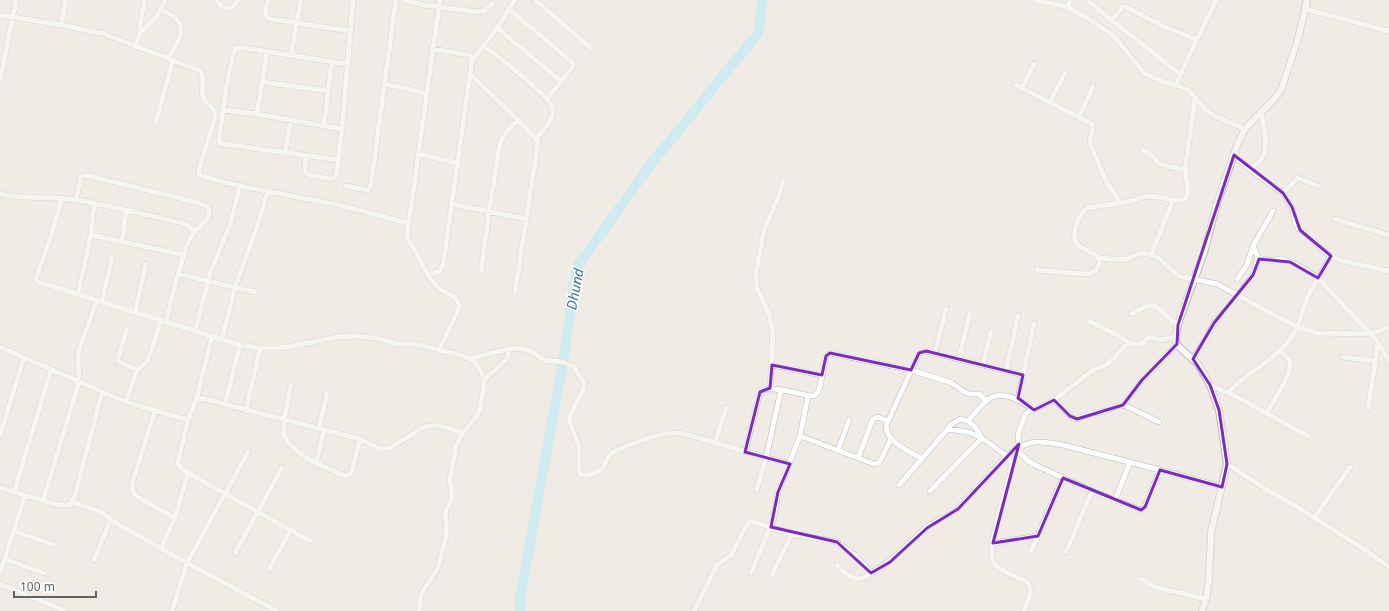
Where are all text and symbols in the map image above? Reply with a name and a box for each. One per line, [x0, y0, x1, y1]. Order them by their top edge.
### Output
water label: Dhund [561, 266, 588, 311]
scale bar [14, 573, 96, 599]
text: 100 m [20, 578, 55, 595]

